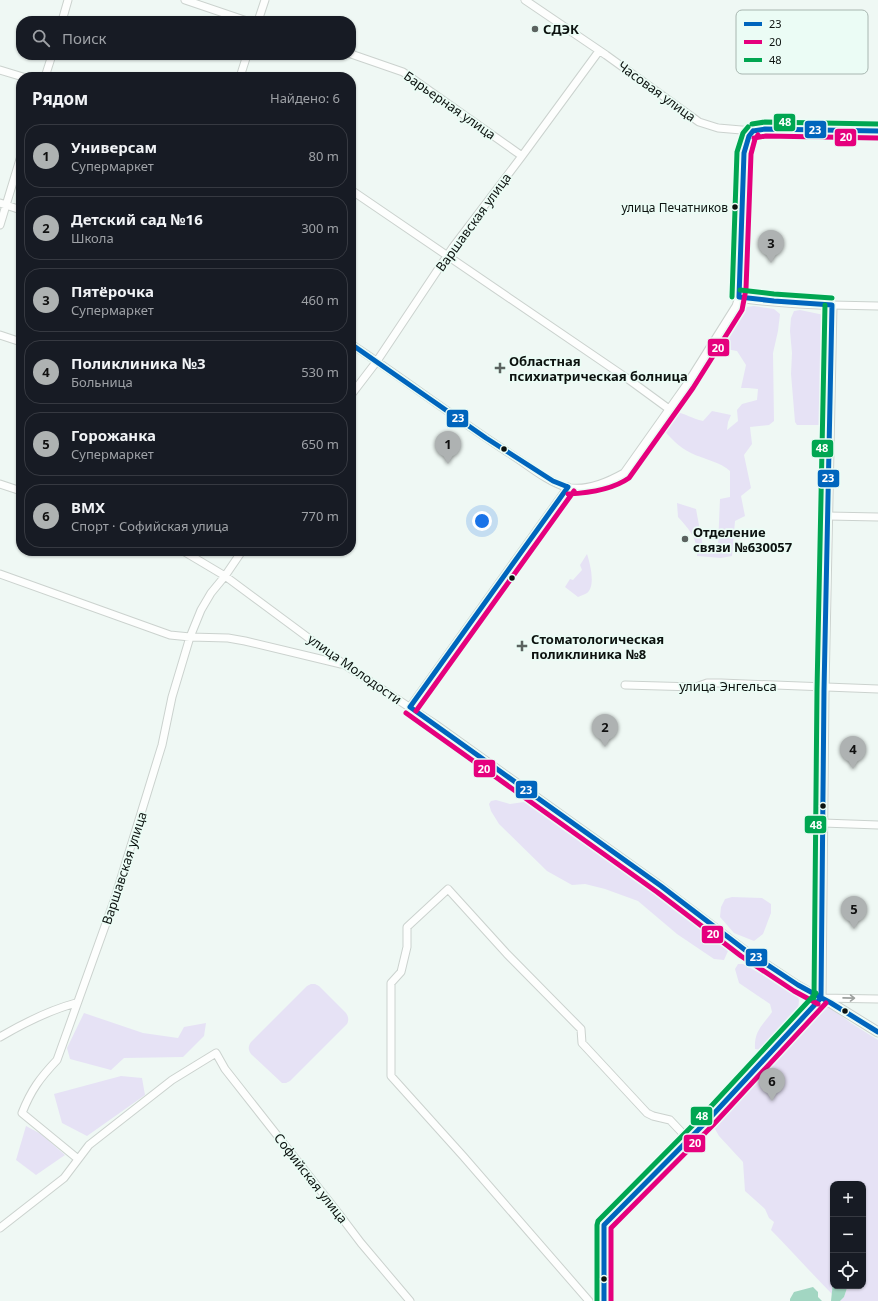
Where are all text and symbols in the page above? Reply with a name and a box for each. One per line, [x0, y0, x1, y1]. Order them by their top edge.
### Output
legend [736, 10, 868, 74]
search box [16, 16, 356, 60]
text: 23 [769, 16, 782, 31]
place label: СДЭК [543, 20, 579, 38]
marker: СДЭК [530, 24, 540, 34]
icon: search [30, 27, 52, 49]
text: Поиск [62, 28, 107, 48]
text: 20 [769, 34, 782, 49]
text: 48 [769, 52, 782, 67]
street label: Часовая улица [614, 57, 700, 125]
street label: Барьерная улица [401, 67, 499, 143]
text: Рядом [32, 87, 88, 110]
text: Найдено: 6 [270, 89, 340, 107]
line badge: 48 [773, 113, 796, 132]
text: 48 [779, 114, 791, 129]
line badge: 23 [804, 120, 827, 139]
text: 23 [809, 122, 821, 137]
line badge: 20 [834, 128, 857, 147]
text: 20 [840, 129, 852, 144]
text: Универсам [71, 137, 157, 157]
text: 1 [42, 147, 50, 165]
text: 80 m [309, 147, 339, 165]
text: Супермаркет [71, 157, 154, 175]
street label: Варшавская улица [431, 169, 515, 275]
place label: улица Печатников [622, 199, 728, 216]
marker: улица Печатников [730, 202, 740, 212]
text: Детский сад №16 [71, 209, 203, 229]
text: 2 [42, 219, 50, 237]
text: 300 m [301, 219, 339, 237]
text: Школа [71, 229, 114, 247]
pin: 3 [758, 230, 784, 263]
text: Пятёрочка [71, 281, 154, 301]
text: 3 [42, 291, 50, 309]
text: 460 m [301, 291, 339, 309]
text: Супермаркет [71, 301, 154, 319]
line badge: 20 [707, 338, 730, 357]
text: 20 [712, 340, 724, 355]
place label: Областная психиатрическая болница [509, 352, 688, 385]
text: Поликлиника №3 [71, 353, 206, 373]
marker: Областная психиатрическая болница [494, 362, 506, 374]
text: 4 [42, 363, 50, 381]
text: 530 m [301, 363, 339, 381]
text: Больница [71, 373, 133, 391]
line badge: 23 [446, 409, 469, 428]
text: 23 [452, 410, 464, 425]
text: Горожанка [71, 425, 156, 445]
pin: 1 [435, 431, 461, 464]
text: 5 [42, 435, 50, 453]
text: 650 m [301, 435, 339, 453]
line badge: 48 [811, 439, 834, 458]
text: 48 [816, 440, 828, 455]
unlabelled marker [499, 444, 509, 454]
text: Супермаркет [71, 445, 154, 463]
line badge: 23 [817, 469, 840, 488]
text: 23 [822, 470, 834, 485]
text: BMX [71, 497, 105, 517]
text: 6 [42, 507, 50, 525]
text: 770 m [301, 507, 339, 525]
your location [472, 511, 492, 531]
text: Спорт · Софийская улица [71, 517, 229, 535]
place label: Отделение связи №630057 [693, 523, 792, 556]
marker: Отделение связи №630057 [680, 534, 690, 544]
unlabelled marker [507, 573, 517, 583]
street label: улица Молодости [304, 630, 406, 708]
place label: Стоматологическая поликлиника №8 [531, 630, 664, 663]
marker: Стоматологическая поликлиника №8 [516, 640, 528, 652]
street label: улица Энгельса [679, 677, 777, 695]
pin: 2 [592, 714, 618, 747]
pin: 4 [840, 736, 866, 769]
line badge: 20 [473, 759, 496, 778]
text: 20 [478, 761, 490, 776]
line badge: 23 [515, 780, 538, 799]
text: 23 [520, 782, 532, 797]
unlabelled marker [818, 801, 828, 811]
street label: Варшавская улица [97, 809, 151, 927]
line badge: 48 [804, 815, 827, 834]
text: 48 [810, 817, 822, 832]
pin: 5 [841, 896, 867, 929]
line badge: 20 [701, 925, 724, 944]
text: 20 [707, 926, 719, 941]
line badge: 23 [745, 948, 768, 967]
text: 23 [750, 949, 762, 964]
one-way arrow [842, 995, 855, 1002]
unlabelled marker [840, 1006, 850, 1016]
pin: 6 [759, 1068, 785, 1101]
line badge: 48 [690, 1106, 713, 1126]
text: 48 [696, 1108, 708, 1123]
street label: Софийская улица [270, 1129, 352, 1227]
line badge: 20 [683, 1134, 706, 1153]
text: 20 [689, 1135, 701, 1150]
map controls [830, 1181, 866, 1289]
button: + [830, 1181, 866, 1217]
button: − [830, 1217, 866, 1253]
button: locate [830, 1253, 866, 1289]
unlabelled marker [599, 1274, 609, 1284]

